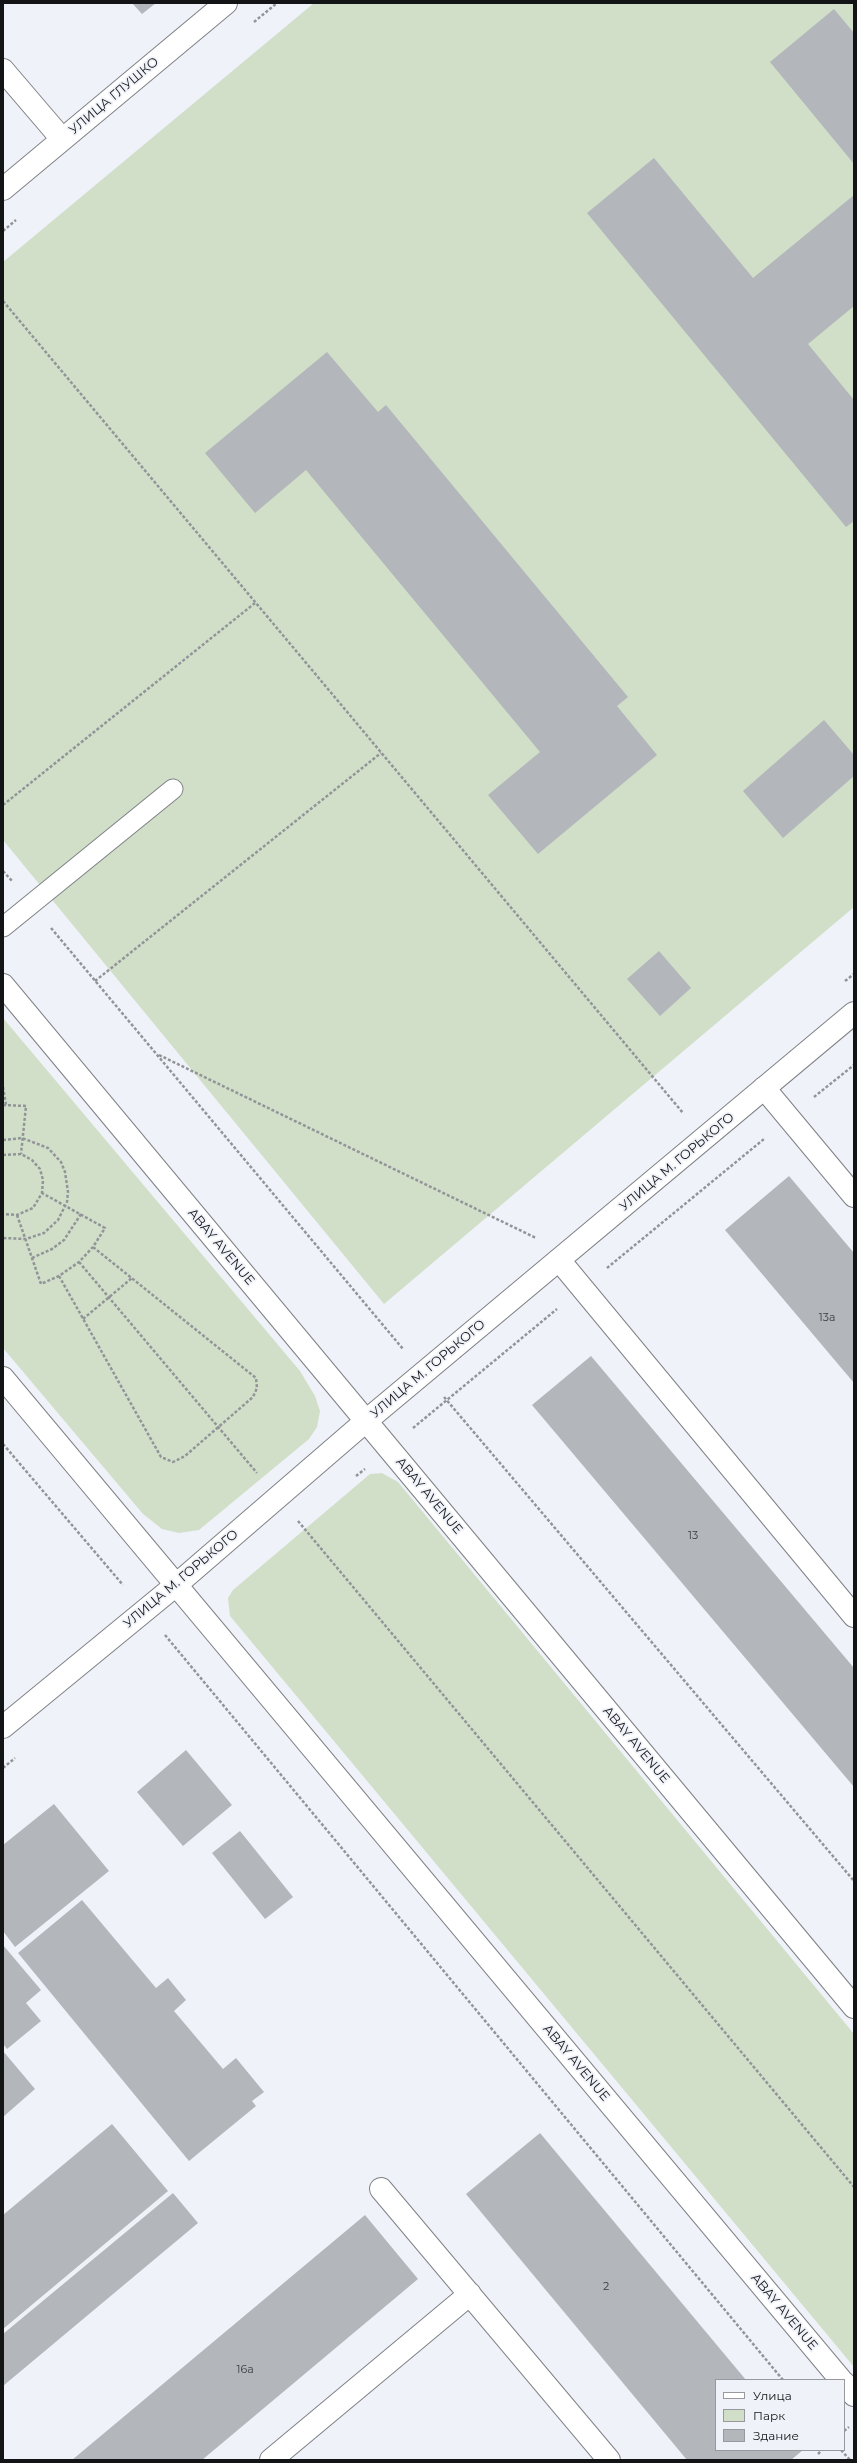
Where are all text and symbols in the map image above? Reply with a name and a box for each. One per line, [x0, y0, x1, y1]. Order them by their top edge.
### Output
street label: УЛИЦА ГЛУШКО [66, 54, 162, 138]
street label: УЛИЦА М. ГОРЬКОГО [617, 1110, 737, 1214]
street label: ABAY AVENUE [184, 1205, 258, 1289]
house number: 13а [819, 1311, 835, 1325]
street label: УЛИЦА М. ГОРЬКОГО [368, 1317, 488, 1421]
street label: ABAY AVENUE [392, 1454, 466, 1538]
street label: УЛИЦА М. ГОРЬКОГО [121, 1527, 241, 1631]
house number: 13 [688, 1529, 698, 1543]
street label: ABAY AVENUE [599, 1703, 673, 1787]
street label: ABAY AVENUE [539, 2021, 613, 2105]
street label: ABAY AVENUE [747, 2270, 821, 2354]
house number: 2 [603, 2280, 609, 2294]
house number: 16а [236, 2363, 254, 2377]
legend [715, 2379, 845, 2451]
text: Улица [753, 2388, 792, 2403]
text: Парк [753, 2408, 785, 2423]
text: Здание [753, 2428, 799, 2443]

